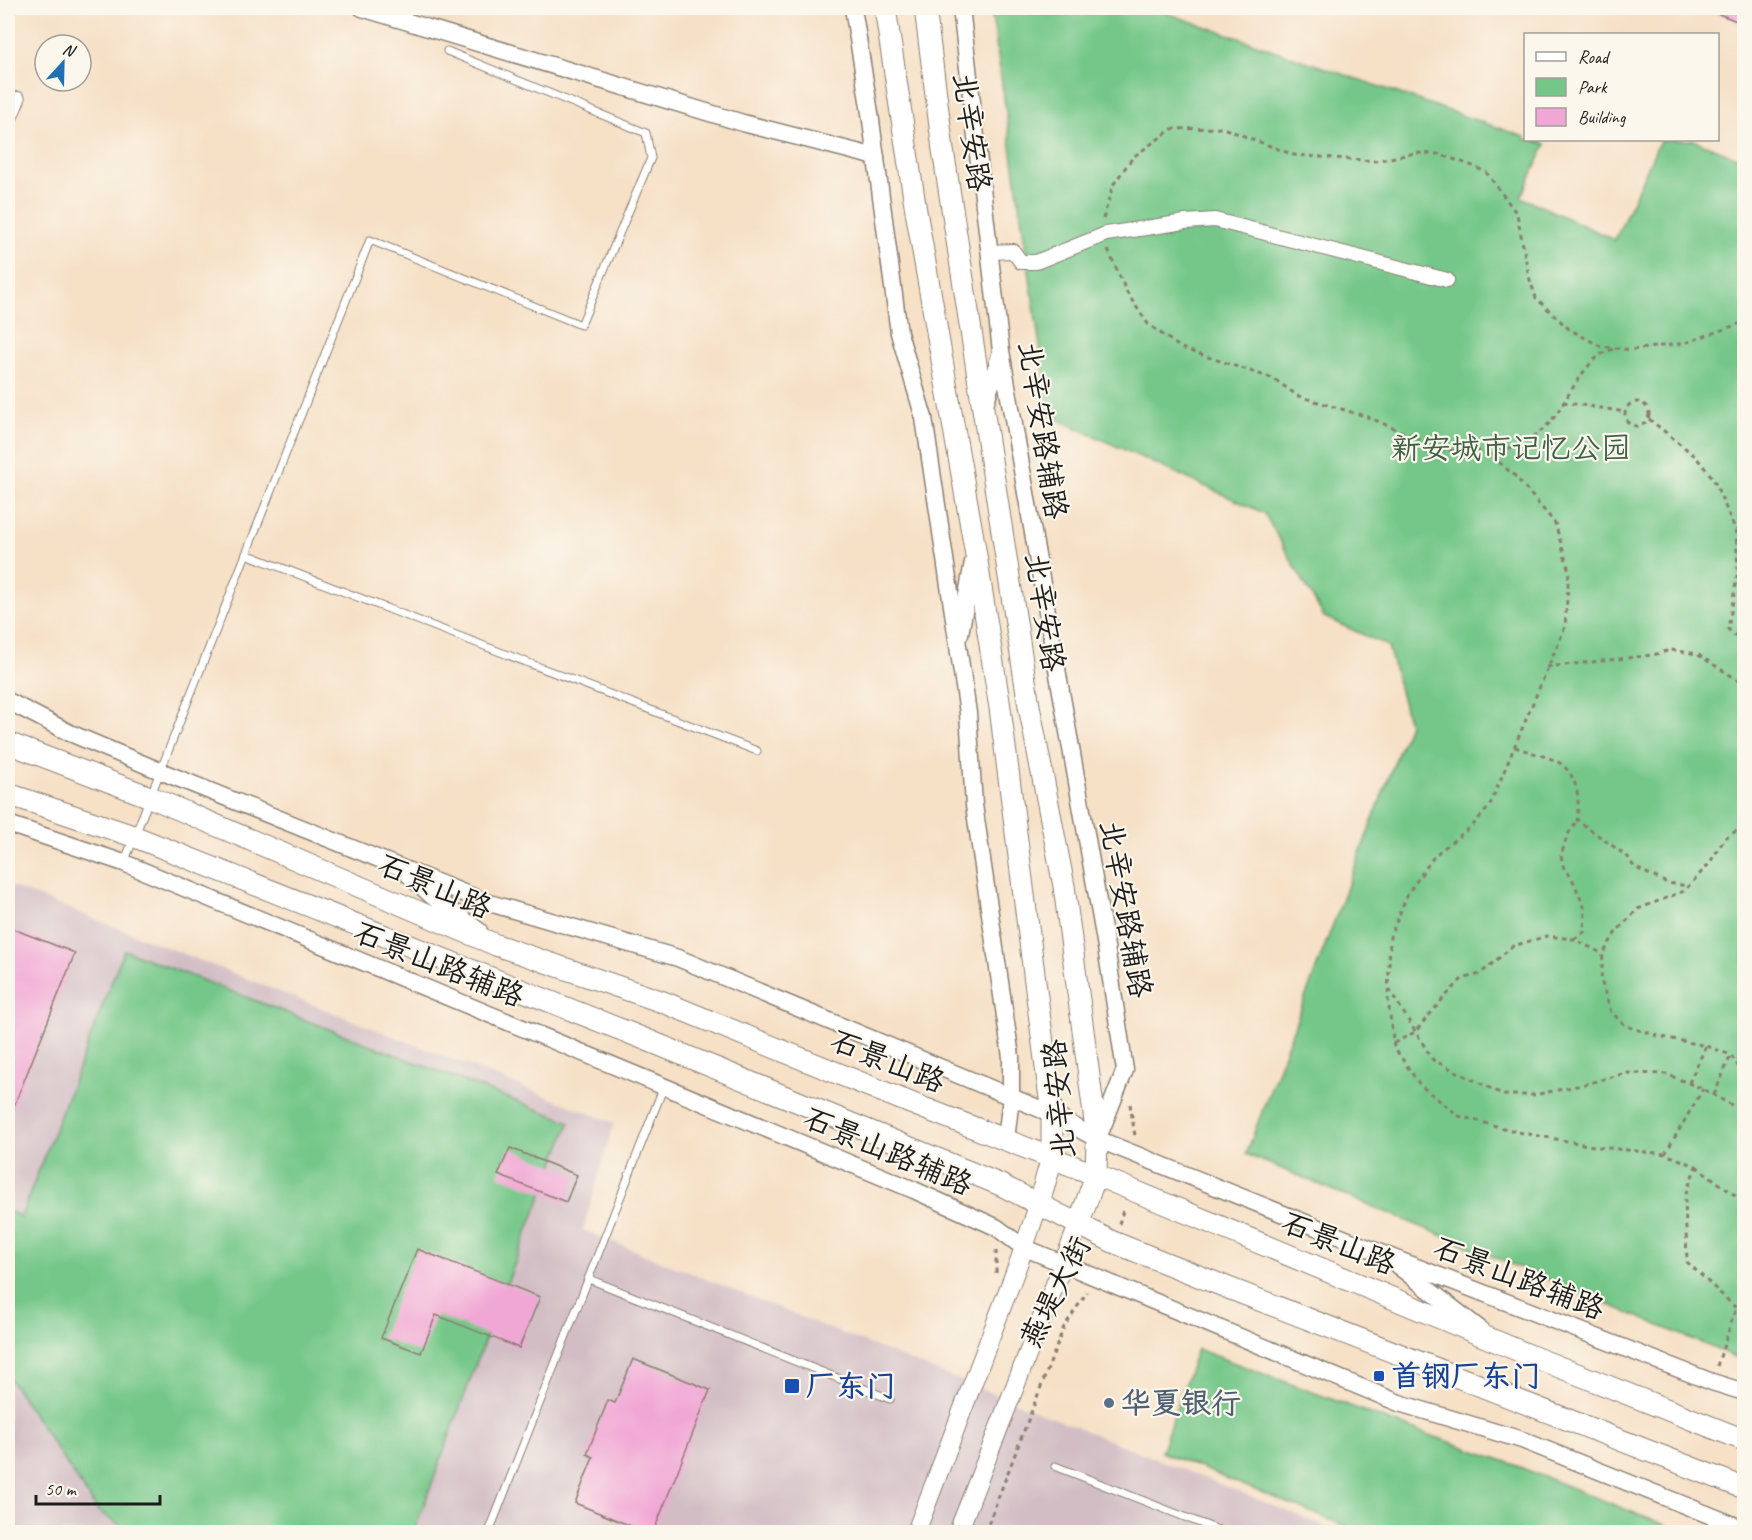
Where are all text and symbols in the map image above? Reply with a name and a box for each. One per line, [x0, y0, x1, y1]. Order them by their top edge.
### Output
north arrow [33, 33, 93, 93]
legend [1524, 33, 1719, 141]
text: N [60, 39, 79, 62]
text: Road [1578, 46, 1611, 68]
street label: 北辛安路 [945, 70, 999, 194]
text: Park [1578, 76, 1608, 98]
text: Building [1578, 106, 1627, 128]
street label: 北辛安路辅路 [1010, 338, 1076, 522]
park label: 新安城市记忆公园 [1391, 429, 1631, 467]
street label: 北辛安路 [1017, 550, 1073, 674]
street label: 北辛安路辅路 [1092, 817, 1160, 1001]
street label: 石景山路 [372, 845, 498, 927]
street label: 石景山路辅路 [348, 913, 530, 1015]
street label: 石景山路 [825, 1021, 951, 1101]
street label: 北辛安路 [1035, 1038, 1083, 1160]
street label: 石景山路辅路 [798, 1098, 978, 1204]
street label: 石景山路 [1276, 1203, 1402, 1283]
street label: 石景山路辅路 [1428, 1228, 1610, 1328]
street label: 燕堤大街 [1011, 1230, 1099, 1354]
place label: 首钢厂东门 [1391, 1357, 1541, 1395]
place label: 厂东门 [806, 1367, 896, 1405]
marker: 首钢厂东门 [1372, 1369, 1386, 1383]
marker: 厂东门 [783, 1377, 801, 1395]
place label: 华夏银行 [1121, 1384, 1241, 1422]
marker: 华夏银行 [1102, 1396, 1116, 1410]
scale bar [36, 1468, 160, 1506]
text: 50 m [45, 1478, 78, 1500]

